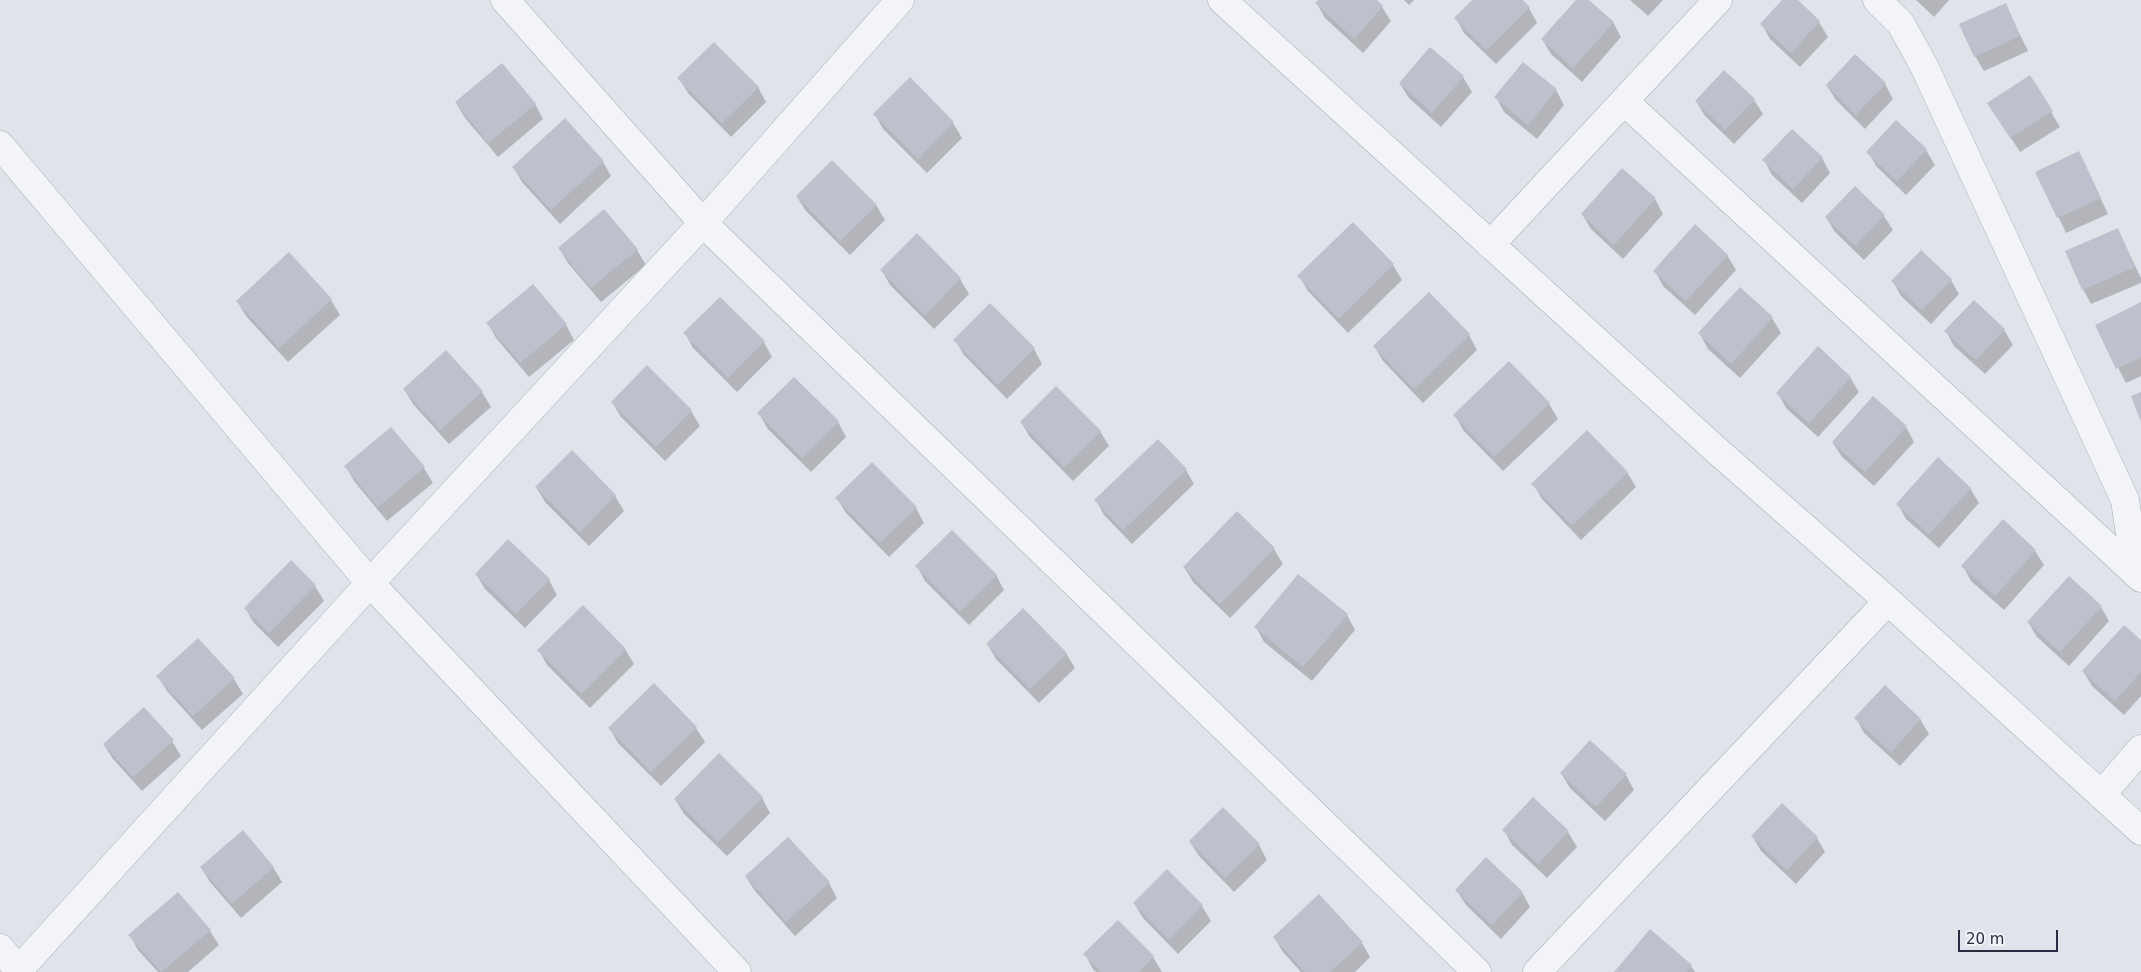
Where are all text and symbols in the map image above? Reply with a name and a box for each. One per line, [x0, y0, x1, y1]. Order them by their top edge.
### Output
scale bar [1961, 920, 2061, 952]
text: 20 m [1966, 930, 2004, 948]

